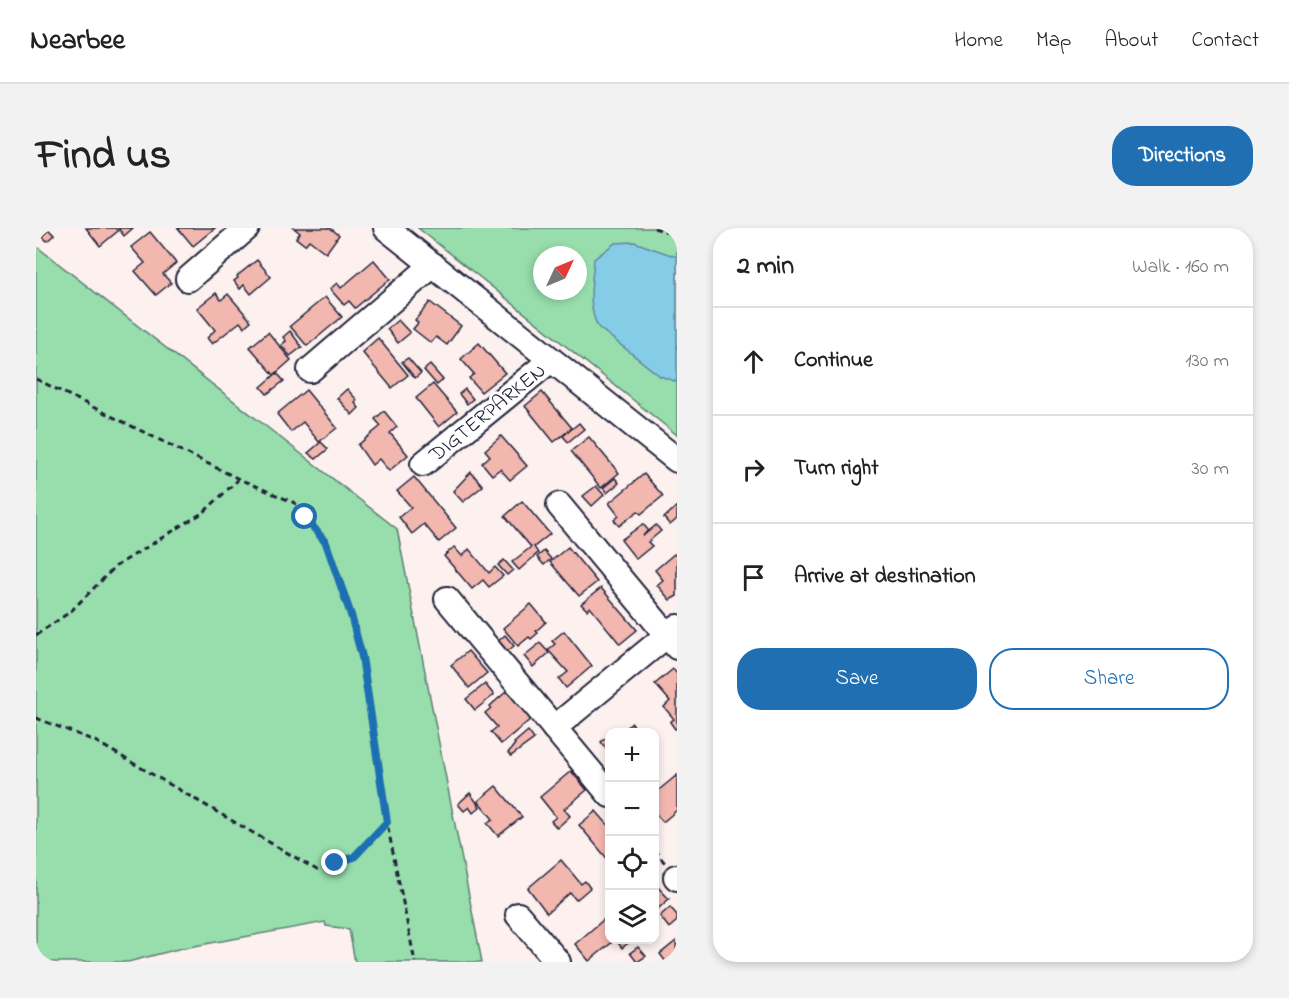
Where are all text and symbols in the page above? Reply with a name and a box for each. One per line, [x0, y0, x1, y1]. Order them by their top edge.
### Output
text: Nearbee [30, 21, 125, 62]
text: Home [954, 26, 1003, 56]
text: Map [1036, 26, 1071, 56]
text: About [1104, 26, 1158, 56]
text: Contact [1191, 26, 1259, 56]
text: Find us [36, 126, 171, 187]
button: Directions [1112, 126, 1253, 186]
north arrow [533, 246, 587, 300]
text: 2 min [737, 248, 794, 286]
text: Walk · 160 m [1132, 253, 1229, 282]
icon: ahead [737, 345, 770, 378]
text: Continue [794, 345, 873, 377]
text: 130 m [1185, 347, 1229, 376]
street label: DIGTERPARKEN [423, 357, 553, 471]
icon: right [737, 453, 770, 486]
text: Turn right [794, 453, 879, 485]
text: 30 m [1192, 455, 1229, 484]
route start [291, 503, 317, 529]
icon: arrive [737, 561, 770, 594]
text: Arrive at destination [794, 561, 976, 593]
button: Save [737, 648, 977, 710]
button: Share [989, 648, 1229, 710]
map controls [605, 728, 659, 944]
button: + [605, 728, 659, 782]
button: − [605, 782, 659, 836]
button: locate [605, 836, 659, 890]
route end [321, 849, 347, 875]
button: layers [605, 890, 659, 944]

